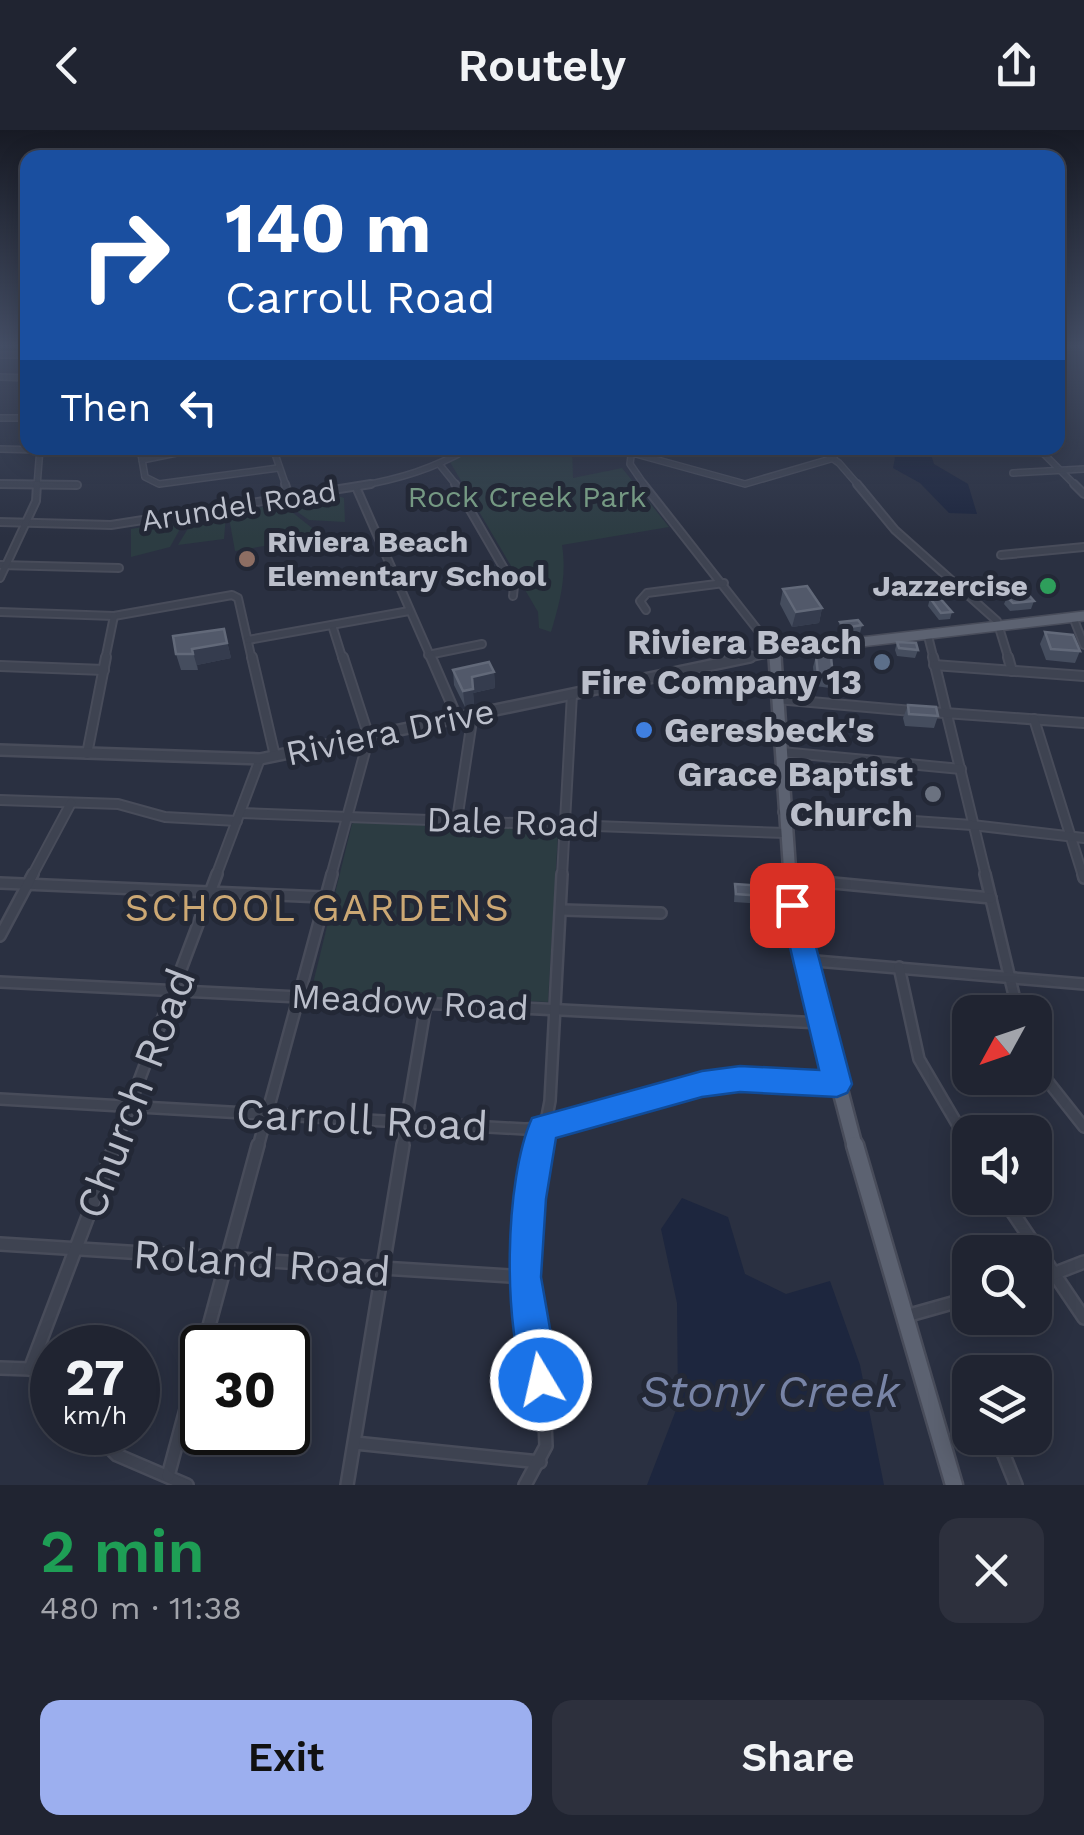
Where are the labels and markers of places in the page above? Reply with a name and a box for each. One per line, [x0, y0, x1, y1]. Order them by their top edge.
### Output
place label: Riviera Beach Elementary School [267, 524, 547, 593]
marker: Riviera Beach Elementary School [236, 548, 258, 570]
place label: Jazzercise [872, 568, 1028, 603]
marker: Jazzercise [1037, 575, 1059, 597]
place label: Riviera Beach Fire Company 13 [580, 621, 862, 703]
marker: Riviera Beach Fire Company 13 [871, 651, 893, 673]
place label: Geresbeck's [664, 709, 874, 751]
marker: Geresbeck's [633, 719, 655, 741]
place label: Grace Baptist Church [677, 753, 913, 835]
marker: Grace Baptist Church [922, 783, 944, 805]
pin [750, 863, 835, 948]

